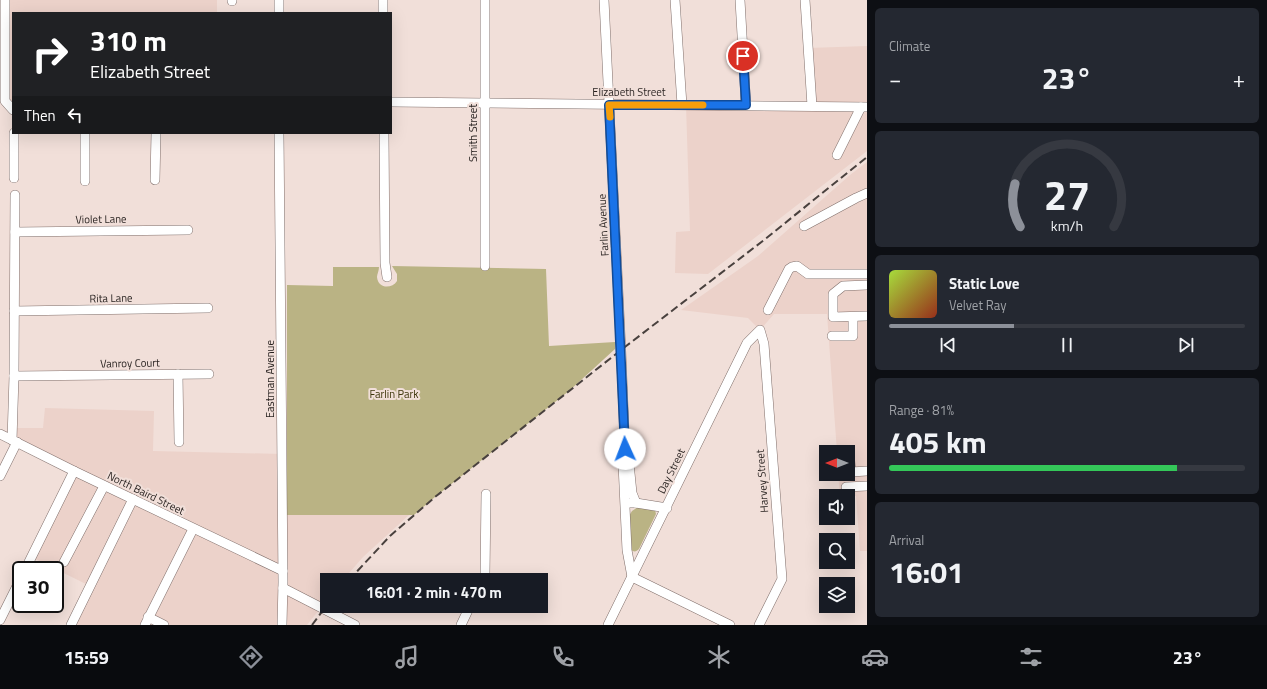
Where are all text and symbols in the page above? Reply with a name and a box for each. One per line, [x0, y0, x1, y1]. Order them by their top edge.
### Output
text: 310 m [90, 19, 167, 62]
icon: right [24, 28, 76, 80]
text: Climate [889, 36, 930, 56]
pin [726, 39, 760, 73]
icon: arrive [732, 45, 754, 67]
text: 23° [1042, 55, 1092, 101]
text: Elizabeth Street [90, 58, 210, 85]
text: − [889, 62, 901, 96]
text: + [1233, 62, 1245, 96]
street label: Elizabeth Street [592, 84, 666, 100]
text: Then [24, 104, 56, 127]
icon: left [64, 104, 86, 126]
street label: Smith Street [465, 104, 481, 162]
text: 27 [1044, 163, 1090, 226]
street label: Farlin Avenue [593, 193, 613, 257]
street label: Violet Lane [75, 211, 127, 227]
text: km/h [1051, 215, 1083, 237]
text: Static Love [949, 272, 1020, 295]
street label: Rita Lane [89, 290, 133, 306]
text: Velvet Ray [949, 295, 1007, 315]
icon: previous [937, 334, 959, 356]
icon: pause [1056, 334, 1078, 356]
icon: next [1175, 334, 1197, 356]
street label: Eastman Avenue [262, 340, 278, 418]
street label: Vanroy Court [100, 354, 160, 372]
park label: Farlin Park [369, 386, 419, 402]
text: Range · 81% [889, 400, 954, 420]
text: 405 km [889, 419, 987, 465]
position arrow [604, 428, 646, 470]
north arrow [819, 445, 855, 481]
map controls [819, 445, 855, 613]
street label: Day Street [653, 446, 689, 496]
street label: Harvey Street [752, 449, 772, 513]
street label: North Baird Street [105, 467, 187, 519]
button: sound [819, 489, 855, 525]
text: Arrival [889, 530, 924, 550]
button: search [819, 533, 855, 569]
text: 16:01 [889, 549, 964, 595]
speed limit sign: 30 [12, 561, 64, 613]
button: layers [819, 577, 855, 613]
text: 16:01 · 2 min · 470 m [366, 581, 502, 604]
icon: directions [237, 643, 265, 671]
icon: music [393, 643, 421, 671]
icon: phone [549, 643, 577, 671]
icon: climate [705, 643, 733, 671]
icon: car [861, 643, 889, 671]
icon: filters [1017, 643, 1045, 671]
text: 15:59 [64, 644, 109, 671]
text: 23° [1173, 644, 1203, 671]

